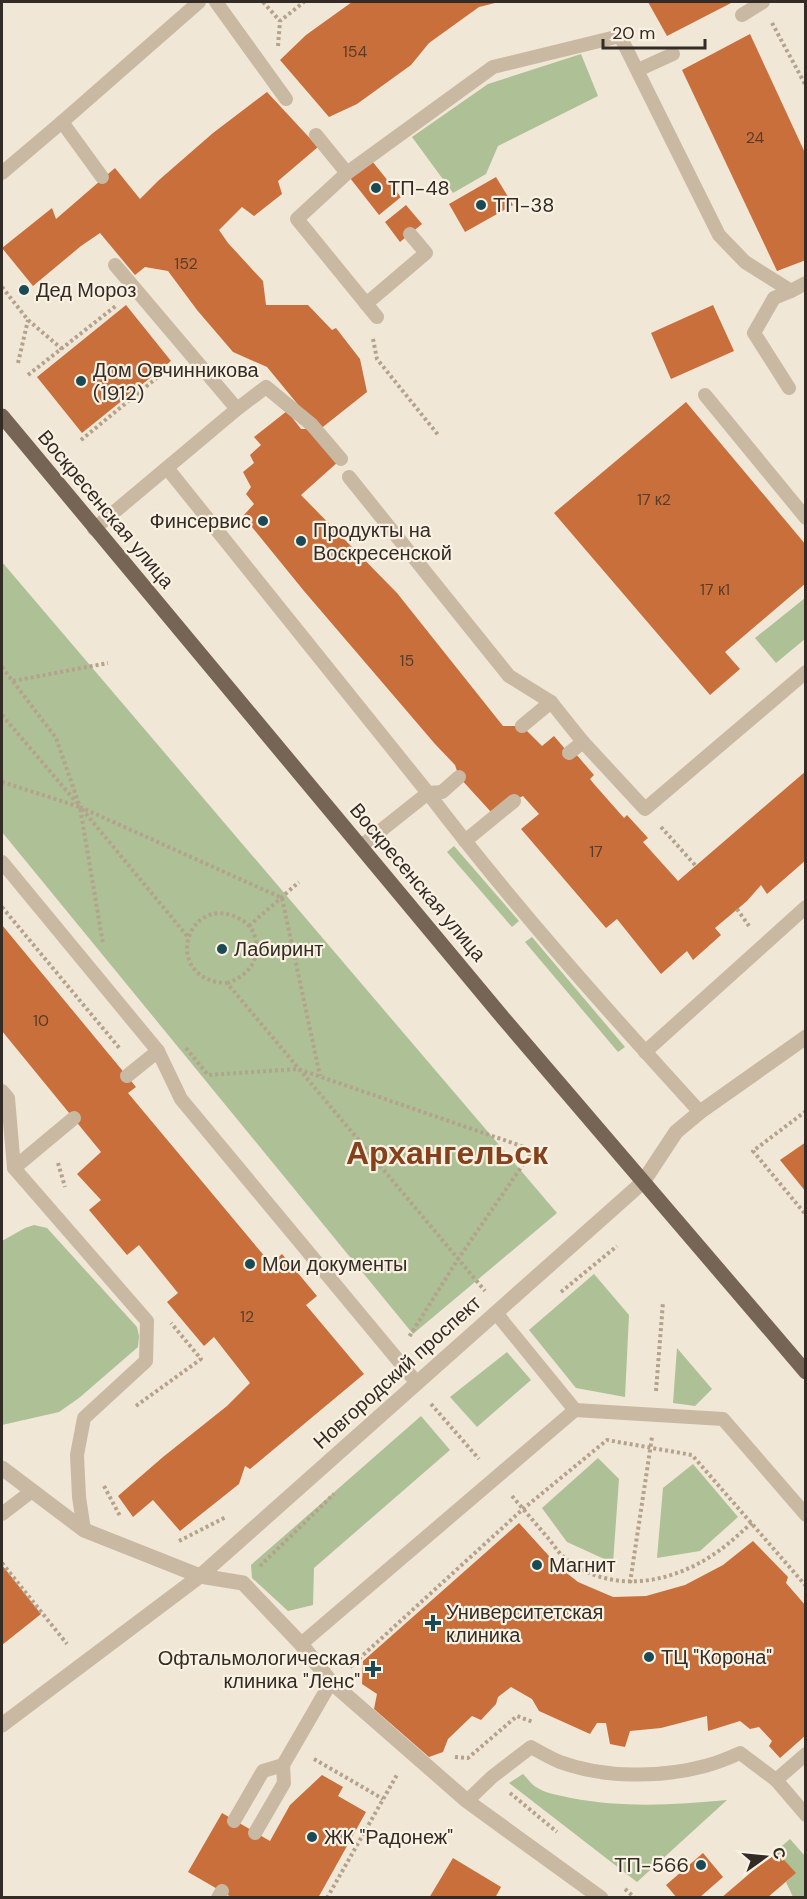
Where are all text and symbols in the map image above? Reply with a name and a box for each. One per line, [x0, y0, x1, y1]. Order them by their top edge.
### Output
scale bar [603, 12, 705, 50]
text: 20 m [612, 21, 655, 45]
house number: 154 [343, 41, 368, 62]
house number: 24 [746, 127, 765, 148]
place label: ТП-48 [388, 175, 450, 201]
marker: ТП-48 [369, 181, 383, 195]
place label: ТП-38 [493, 192, 554, 218]
marker: ТП-38 [474, 198, 488, 212]
house number: 152 [174, 253, 198, 274]
place label: Дед Мороз [36, 277, 136, 303]
marker: Дед Мороз [17, 283, 31, 297]
place label: Дом Овчинникова (1912) [93, 357, 260, 406]
marker: Дом Овчинникова (1912) [74, 374, 88, 388]
street label: Воскресенская улица [32, 424, 180, 594]
house number: 17 к2 [637, 489, 671, 510]
place label: Финсервис [150, 508, 251, 534]
marker: Финсервис [256, 514, 270, 528]
place label: Продукты на Воскресенской [313, 517, 452, 566]
marker: Продукты на Воскресенской [294, 534, 308, 548]
house number: 17 к1 [700, 579, 730, 600]
house number: 15 [400, 650, 414, 671]
street label: Воскресенская улица [344, 797, 492, 967]
house number: 17 [589, 841, 603, 862]
place label: Лабиринт [234, 936, 323, 962]
marker: Лабиринт [215, 942, 229, 956]
house number: 10 [33, 1010, 49, 1031]
district label: Архангельск [346, 1132, 549, 1174]
place label: Мои документы [262, 1251, 408, 1277]
marker: Мои документы [243, 1257, 257, 1271]
street label: Новгородский проспект [308, 1290, 486, 1454]
house number: 12 [240, 1306, 254, 1327]
place label: Магнит [549, 1552, 616, 1578]
marker: Магнит [530, 1558, 544, 1572]
place label: Университетская клиника [446, 1599, 603, 1648]
marker: Университетская клиника [424, 1614, 442, 1632]
place label: ТЦ "Корона" [661, 1644, 772, 1670]
place label: Офтальмологическая клиника "Ленс" [158, 1645, 360, 1694]
marker: ТЦ "Корона" [642, 1650, 656, 1664]
marker: Офтальмологическая клиника "Ленс" [364, 1660, 382, 1678]
place label: ЖК "Радонеж" [324, 1824, 453, 1850]
north arrow [735, 1827, 795, 1887]
marker: ЖК "Радонеж" [305, 1830, 319, 1844]
text: С [767, 1845, 791, 1862]
place label: ТП-566 [614, 1852, 689, 1878]
marker: ТП-566 [694, 1858, 708, 1872]

